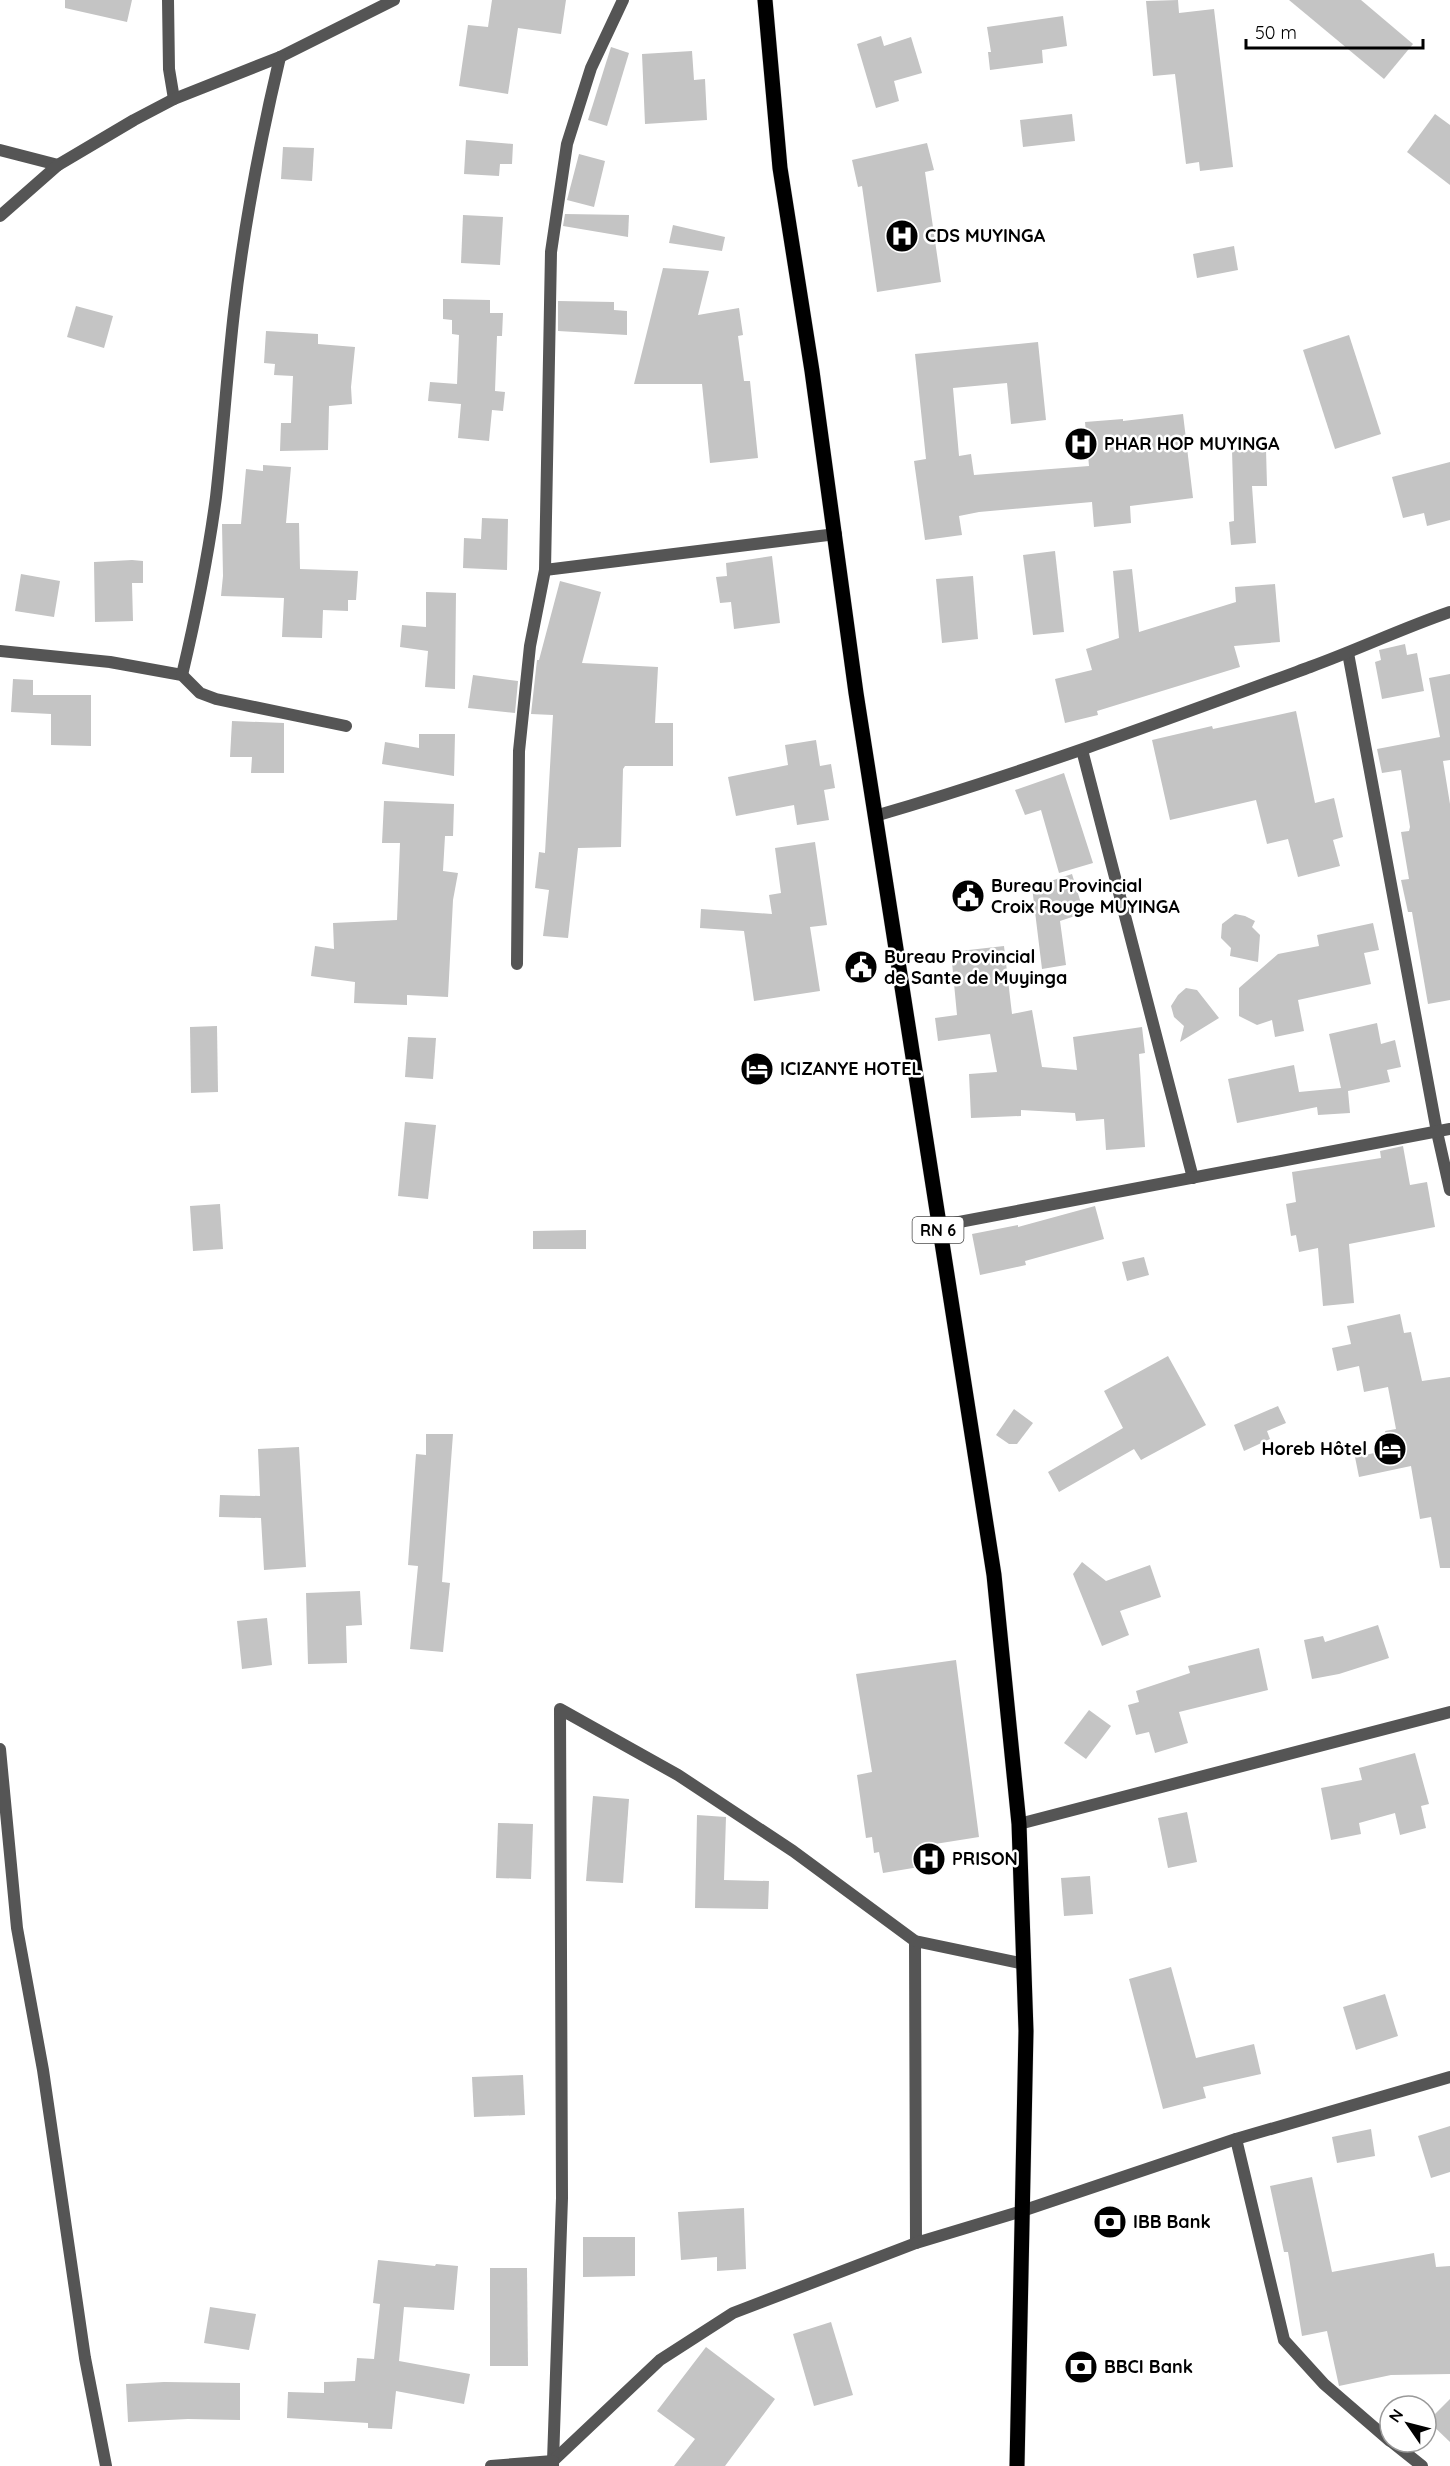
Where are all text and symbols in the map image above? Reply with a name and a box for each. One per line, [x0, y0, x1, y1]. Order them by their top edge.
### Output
scale bar [1246, 12, 1423, 50]
text: 50 m [1255, 21, 1297, 44]
hospital icon: CDS MUYINGA [884, 218, 920, 254]
place label: CDS MUYINGA [925, 224, 1046, 247]
hospital icon: PHAR HOP MUYINGA [1063, 426, 1099, 462]
place label: PHAR HOP MUYINGA [1104, 432, 1280, 455]
place label: Bureau Provincial Croix Rouge MUYINGA [991, 874, 1180, 918]
public building icon: Bureau Provincial Croix Rouge MUYINGA [950, 878, 986, 914]
place label: Bureau Provincial de Sante de Muyinga [884, 945, 1067, 989]
public building icon: Bureau Provincial de Sante de Muyinga [843, 949, 879, 985]
hotel icon: ICIZANYE HOTEL [739, 1051, 775, 1087]
place label: ICIZANYE HOTEL [780, 1057, 922, 1080]
road number: RN 6 [912, 1217, 964, 1243]
hotel icon: Horeb Hôtel [1372, 1431, 1408, 1467]
place label: Horeb Hôtel [1262, 1437, 1367, 1460]
hospital icon: PRISON [911, 1841, 947, 1877]
place label: PRISON [952, 1847, 1018, 1870]
bank icon: IBB Bank [1092, 2204, 1128, 2240]
place label: IBB Bank [1133, 2210, 1211, 2233]
bank icon: BBCI Bank [1063, 2349, 1099, 2385]
place label: BBCI Bank [1104, 2355, 1193, 2378]
north arrow [1378, 2394, 1438, 2454]
text: N [1384, 2405, 1407, 2426]

